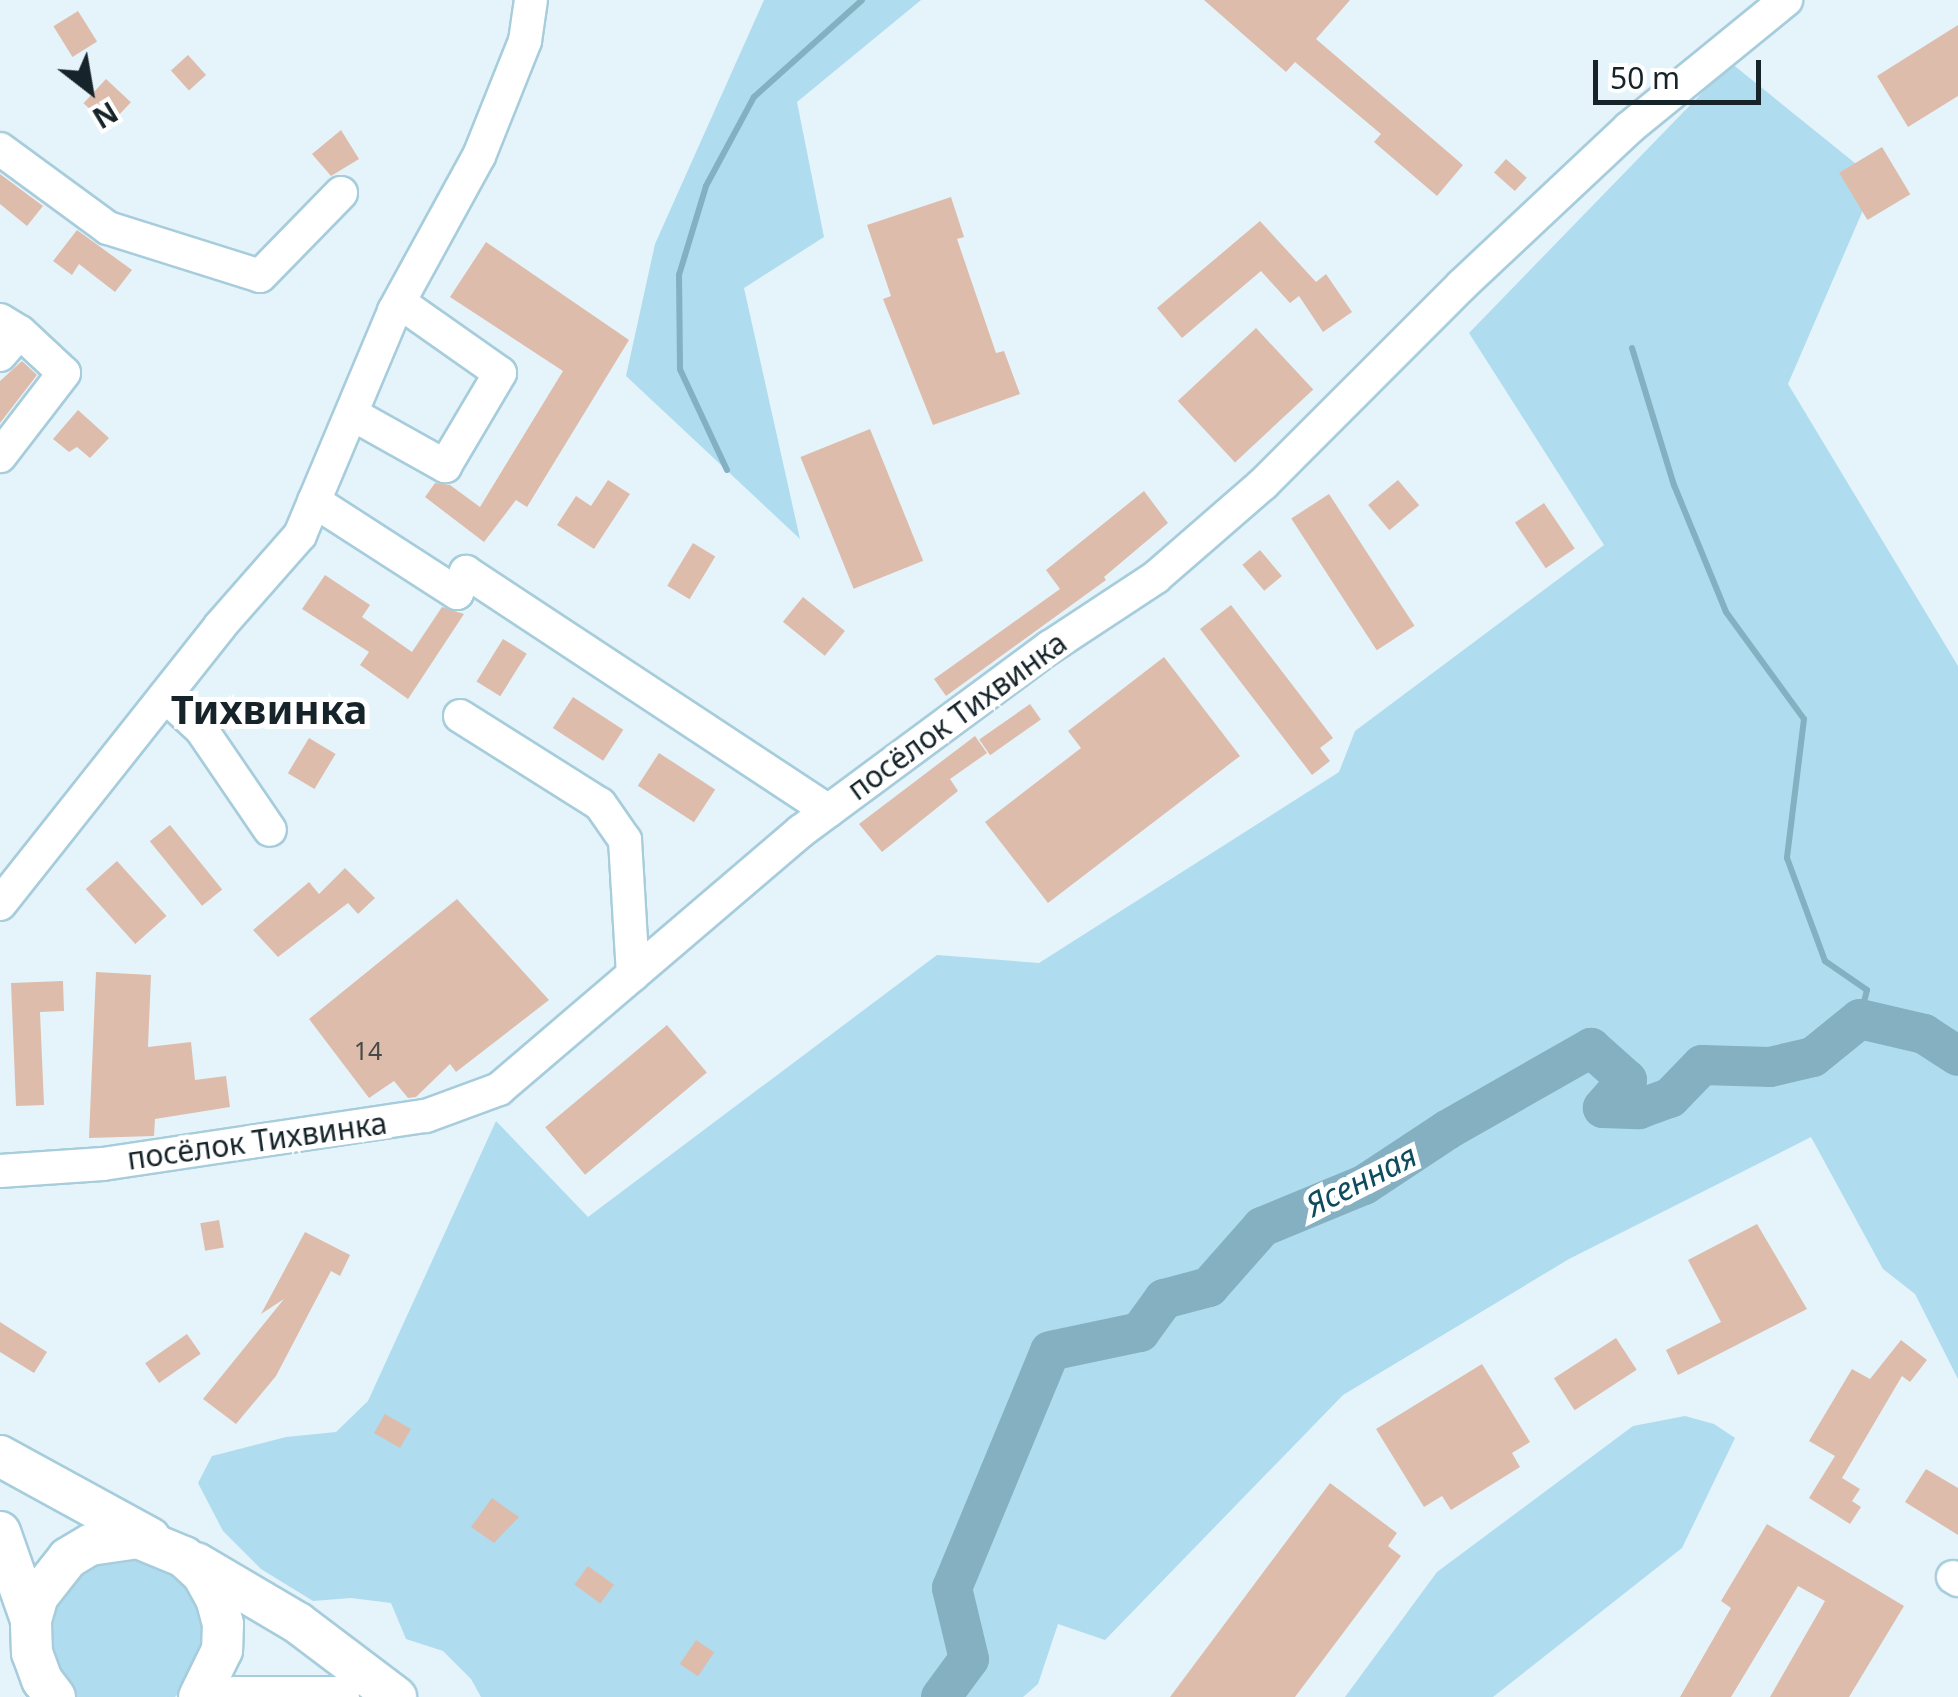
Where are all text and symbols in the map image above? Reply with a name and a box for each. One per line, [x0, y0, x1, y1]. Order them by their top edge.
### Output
north arrow [40, 40, 140, 140]
scale bar [1598, 40, 1766, 102]
text: 50 m [1610, 57, 1680, 98]
text: N [86, 94, 125, 138]
street label: посёлок Тихвинка [840, 624, 1074, 808]
district label: Тихвинка [171, 685, 367, 733]
house number: 14 [354, 1035, 382, 1065]
street label: посёлок Тихвинка [125, 1105, 389, 1177]
water label: Ясенная [1299, 1136, 1423, 1224]

